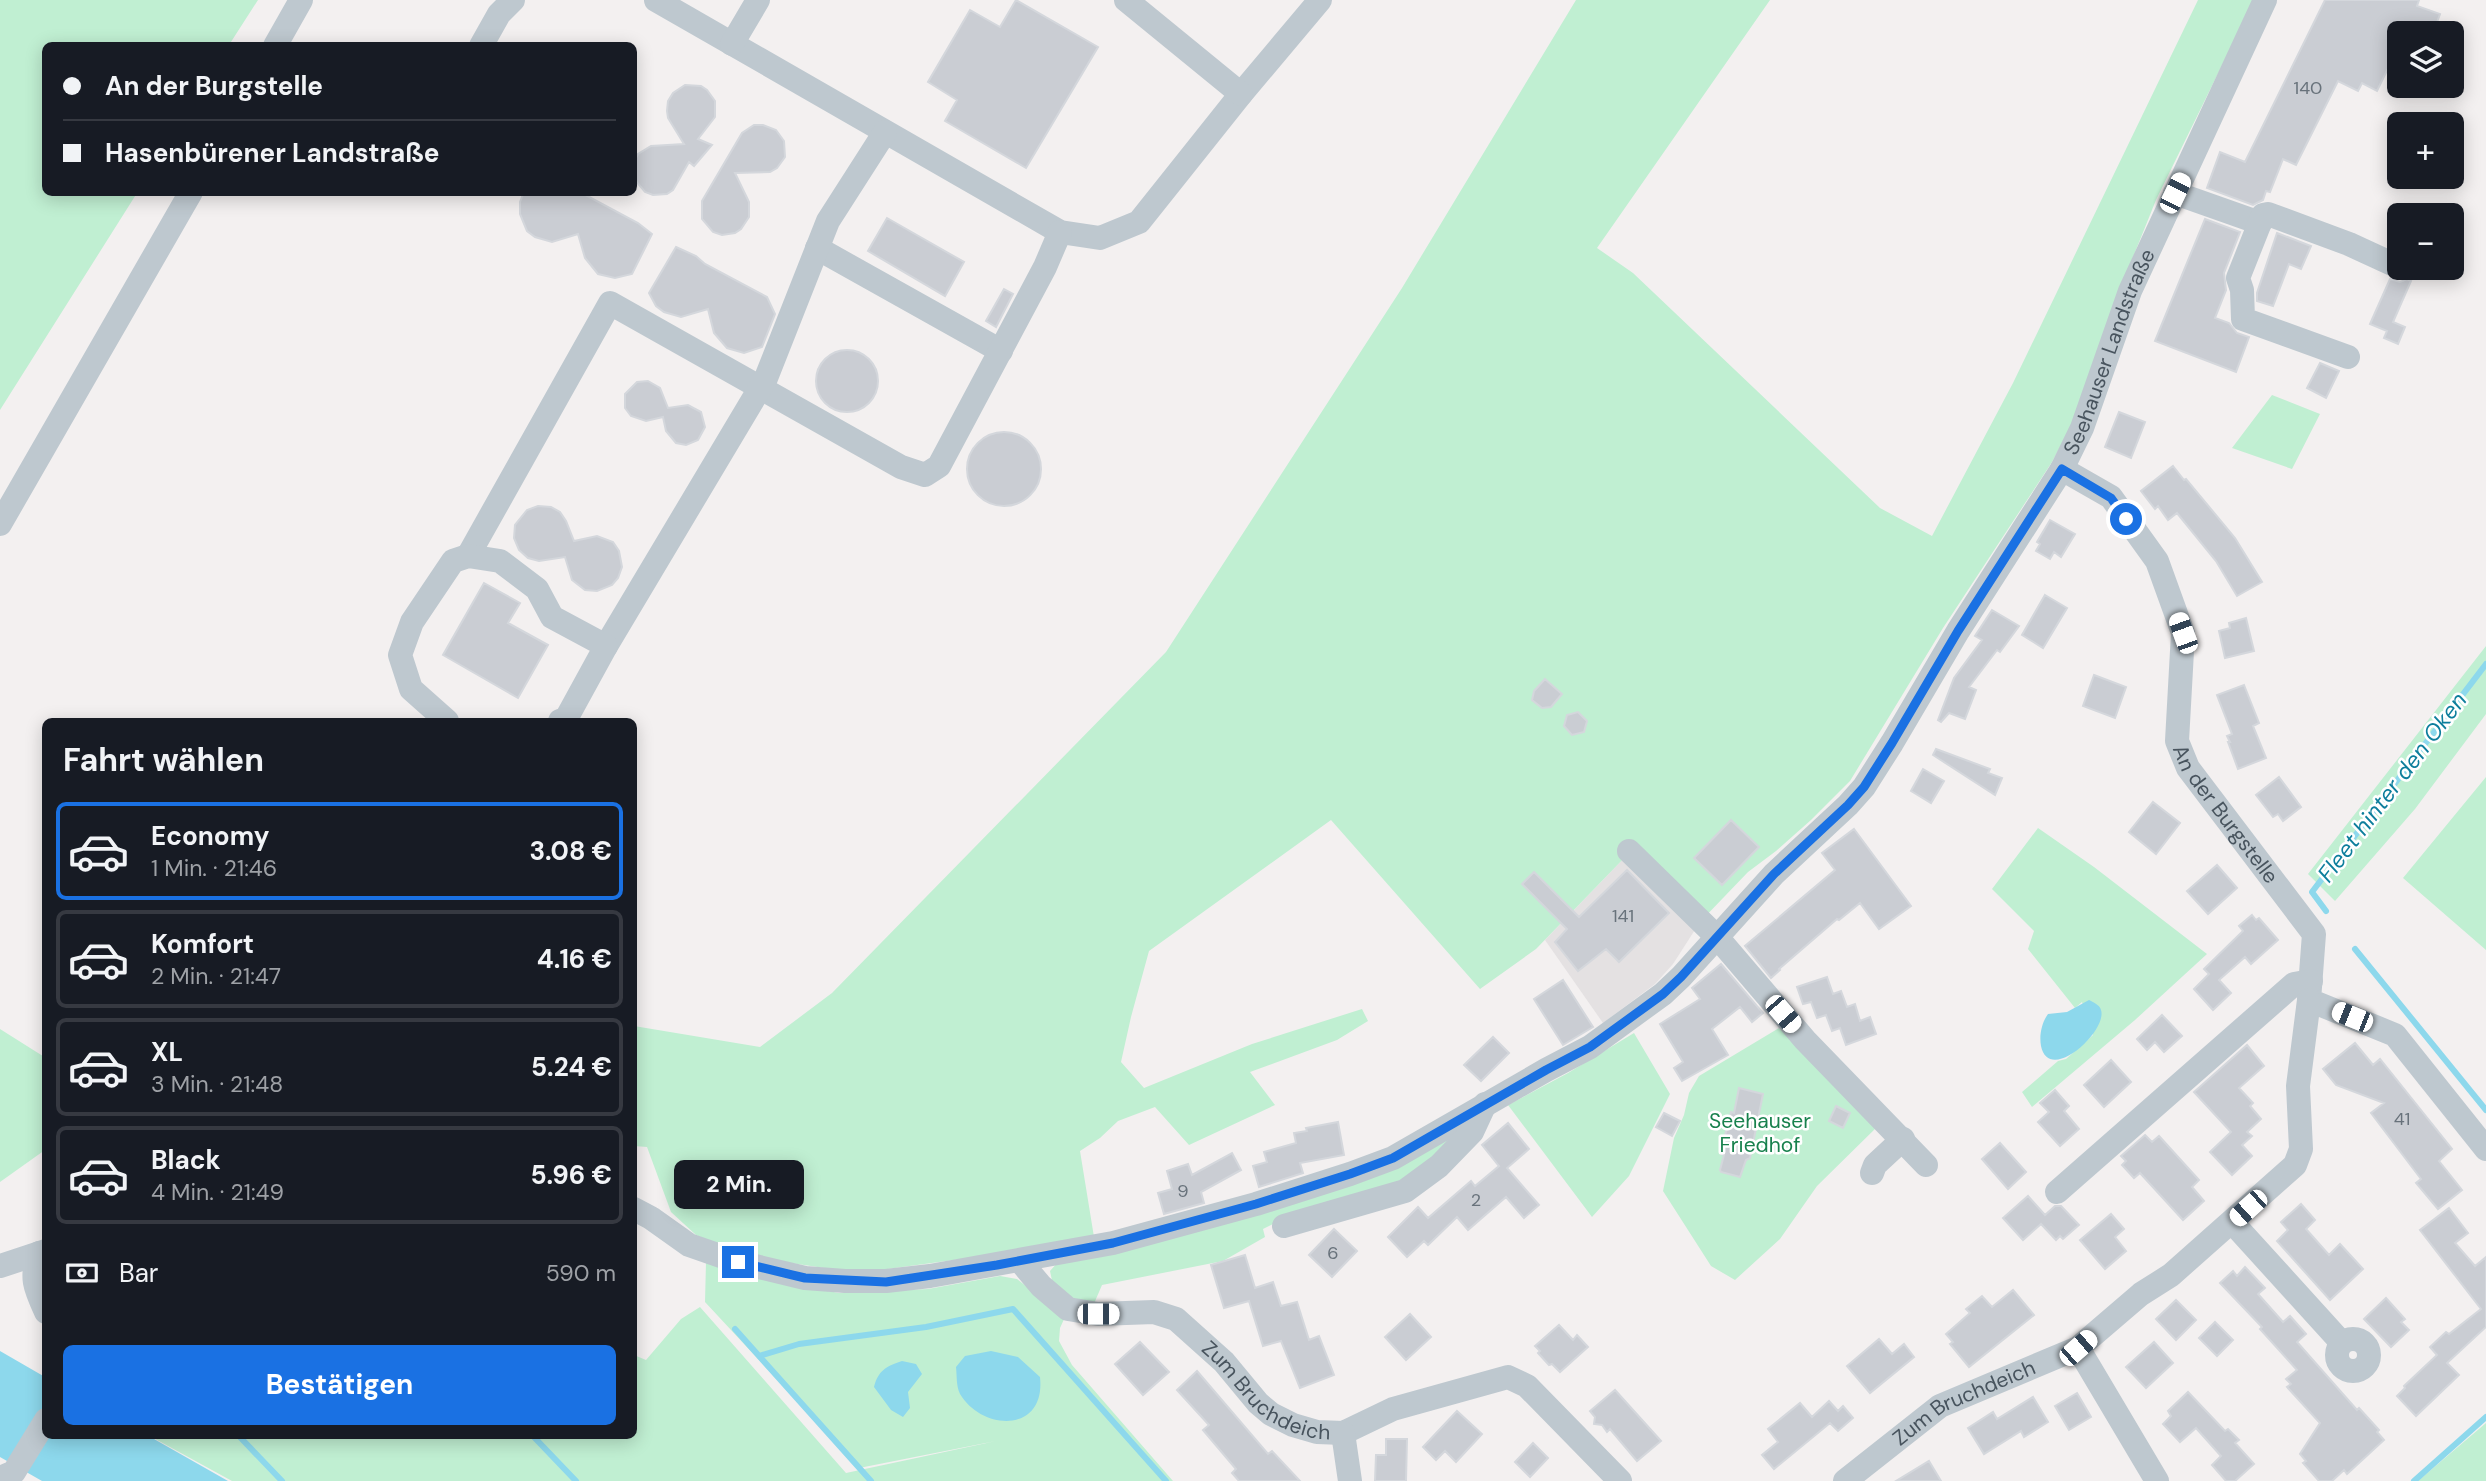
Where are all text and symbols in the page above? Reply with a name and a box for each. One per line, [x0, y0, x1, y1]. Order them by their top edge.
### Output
map controls [2387, 21, 2464, 280]
button: layers [2387, 21, 2464, 98]
text: An der Burgstelle [105, 69, 323, 103]
house number: 140 [2294, 76, 2322, 100]
button: + [2387, 112, 2464, 189]
text: Hasenbürener Landstraße [105, 136, 439, 170]
car [2157, 170, 2194, 216]
button: − [2387, 203, 2464, 280]
street label: Seehauser Landstraße [2057, 244, 2162, 460]
route start [2110, 503, 2142, 535]
car [2166, 610, 2201, 656]
water label: Fleet hinter den Oken [2311, 686, 2473, 888]
text: Fahrt wählen [63, 739, 264, 781]
street label: An der Burgstelle [2166, 741, 2285, 889]
text: Economy [151, 819, 269, 853]
icon: car [67, 820, 130, 883]
text: 3.08 € [529, 834, 612, 868]
text: 1 Min. · 21:46 [151, 853, 277, 883]
house number: 141 [1612, 904, 1634, 928]
text: Komfort [151, 927, 254, 961]
icon: car [67, 928, 130, 991]
text: 4.16 € [537, 942, 612, 976]
text: 2 Min. · 21:47 [151, 961, 281, 991]
car [1762, 991, 1805, 1037]
car [2329, 999, 2376, 1035]
text: XL [151, 1035, 183, 1069]
icon: car [67, 1036, 130, 1099]
text: 5.24 € [531, 1050, 612, 1084]
text: 3 Min. · 21:48 [151, 1069, 283, 1099]
park label: Seehauser Friedhof [1709, 1107, 1811, 1159]
house number: 41 [2394, 1107, 2410, 1131]
text: Black [151, 1143, 221, 1177]
icon: car [67, 1144, 130, 1207]
text: 5.96 € [530, 1158, 612, 1192]
callout: 2 Min. [673, 1160, 803, 1210]
text: 2 Min. [706, 1169, 772, 1199]
text: 4 Min. · 21:49 [151, 1177, 284, 1207]
house number: 9 [1177, 1179, 1189, 1203]
car [2226, 1186, 2271, 1230]
house number: 2 [1471, 1188, 1481, 1212]
house number: 6 [1327, 1241, 1339, 1265]
route end [722, 1246, 754, 1278]
icon: cash [63, 1254, 101, 1292]
text: Bar [119, 1256, 158, 1290]
text: 590 m [546, 1258, 616, 1288]
car [1078, 1304, 1120, 1325]
car [2056, 1326, 2101, 1370]
street label: Zum Bruchdeich [1196, 1335, 1331, 1447]
button: Bestätigen [63, 1345, 616, 1425]
street label: Zum Bruchdeich [1887, 1353, 2040, 1452]

